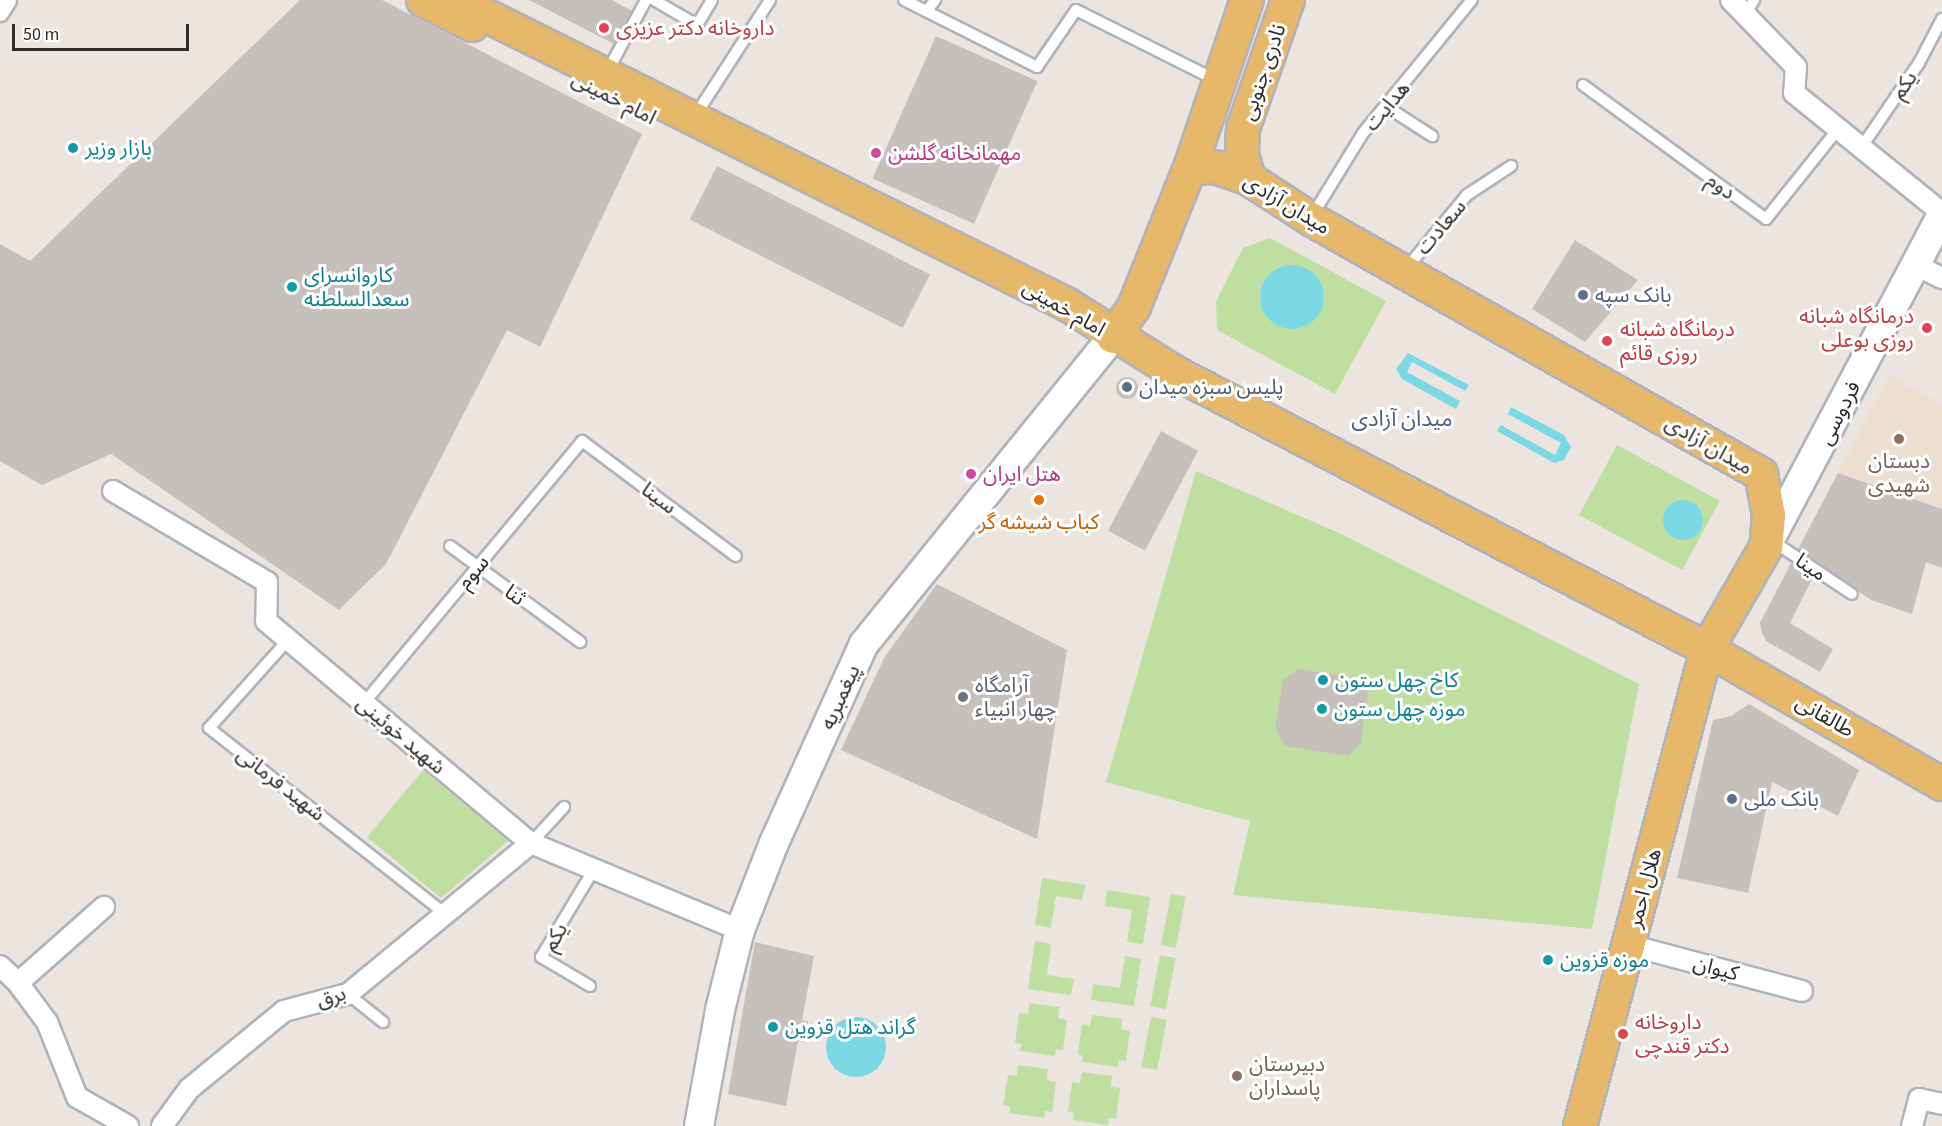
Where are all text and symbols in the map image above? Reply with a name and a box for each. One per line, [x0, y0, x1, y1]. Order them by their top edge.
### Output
scale bar [15, 12, 192, 50]
place label: داروخانه دکتر عزیزی [616, 15, 774, 41]
marker: داروخانه دکتر عزیزی [597, 21, 611, 35]
street label: نادری جنوبی [1235, 21, 1291, 123]
text: 50 m [23, 22, 59, 47]
street label: امام خمینی [568, 66, 660, 130]
street label: یکم [1886, 66, 1922, 104]
street label: هدایت [1359, 76, 1415, 136]
place label: بازار وزیر [85, 135, 152, 161]
place label: مهمانخانه گلشن [888, 140, 1021, 166]
marker: بازار وزیر [66, 141, 80, 155]
marker: مهمانخانه گلشن [869, 146, 883, 160]
street label: دوم [1702, 167, 1740, 205]
street label: میدان آزادی [1239, 168, 1335, 240]
street label: سعادت [1411, 194, 1471, 260]
place label: کاروانسرای سعدالسلطنه [304, 262, 410, 312]
street label: امام خمینی [1018, 274, 1110, 342]
marker: کاروانسرای سعدالسلطنه [285, 280, 299, 294]
place label: بانک سپه [1595, 282, 1672, 308]
marker: بانک سپه [1576, 288, 1590, 302]
place label: درمانگاه شبانه روزی بوعلی [1799, 303, 1914, 353]
place label: درمانگاه شبانه روزی قائم [1620, 316, 1735, 366]
marker: درمانگاه شبانه روزی بوعلی [1918, 319, 1936, 337]
marker: درمانگاه شبانه روزی قائم [1598, 332, 1616, 350]
place label: پلیس سبزه میدان [1139, 374, 1284, 400]
street label: فردوسی [1812, 377, 1866, 449]
marker: پلیس سبزه میدان [1120, 380, 1134, 394]
district label: میدان آزادی [1351, 407, 1453, 433]
street label: میدان آزادی [1661, 410, 1757, 480]
marker: دبستان شهیدی [1892, 432, 1906, 446]
place label: دبستان شهیدی [1868, 448, 1930, 498]
place label: هتل ایران [983, 461, 1061, 487]
marker: هتل ایران [964, 467, 978, 481]
street label: سینا [636, 477, 682, 519]
marker: کباب شیشه گر [1032, 493, 1046, 507]
place label: کباب شیشه گر [979, 509, 1099, 535]
street label: مینا [1791, 548, 1831, 586]
street label: سوم [452, 550, 494, 594]
street label: ثنا [500, 579, 530, 611]
street label: پیغمبریه [815, 661, 865, 733]
place label: کاخ چهل ستون [1335, 667, 1459, 693]
place label: آرامگاه چهار انبیاء [975, 672, 1056, 722]
marker: کاخ چهل ستون [1316, 673, 1330, 687]
street label: طالقانی [1791, 689, 1859, 743]
street label: شهید خوئینی [351, 690, 451, 780]
marker: آرامگاه چهار انبیاء [956, 690, 970, 704]
place label: موزه چهل ستون [1334, 696, 1466, 722]
marker: موزه چهل ستون [1315, 702, 1329, 716]
street label: شهید فرمانی [232, 742, 330, 826]
place label: بانک ملی [1744, 786, 1819, 812]
marker: بانک ملی [1725, 792, 1739, 806]
street label: هلال احمر [1621, 845, 1667, 931]
street label: یکم [537, 918, 573, 956]
place label: موزه قزوین [1560, 947, 1649, 973]
street label: کیوان [1691, 950, 1741, 986]
marker: موزه قزوین [1541, 953, 1555, 967]
street label: برق [313, 980, 349, 1014]
place label: داروخانه دکتر قندچی [1635, 1009, 1730, 1059]
place label: گراند هتل قزوین [785, 1014, 916, 1040]
marker: گراند هتل قزوین [766, 1020, 780, 1034]
marker: داروخانه دکتر قندچی [1616, 1027, 1630, 1041]
place label: دبیرستان پاسداران [1249, 1051, 1325, 1101]
marker: دبیرستان پاسداران [1230, 1069, 1244, 1083]

